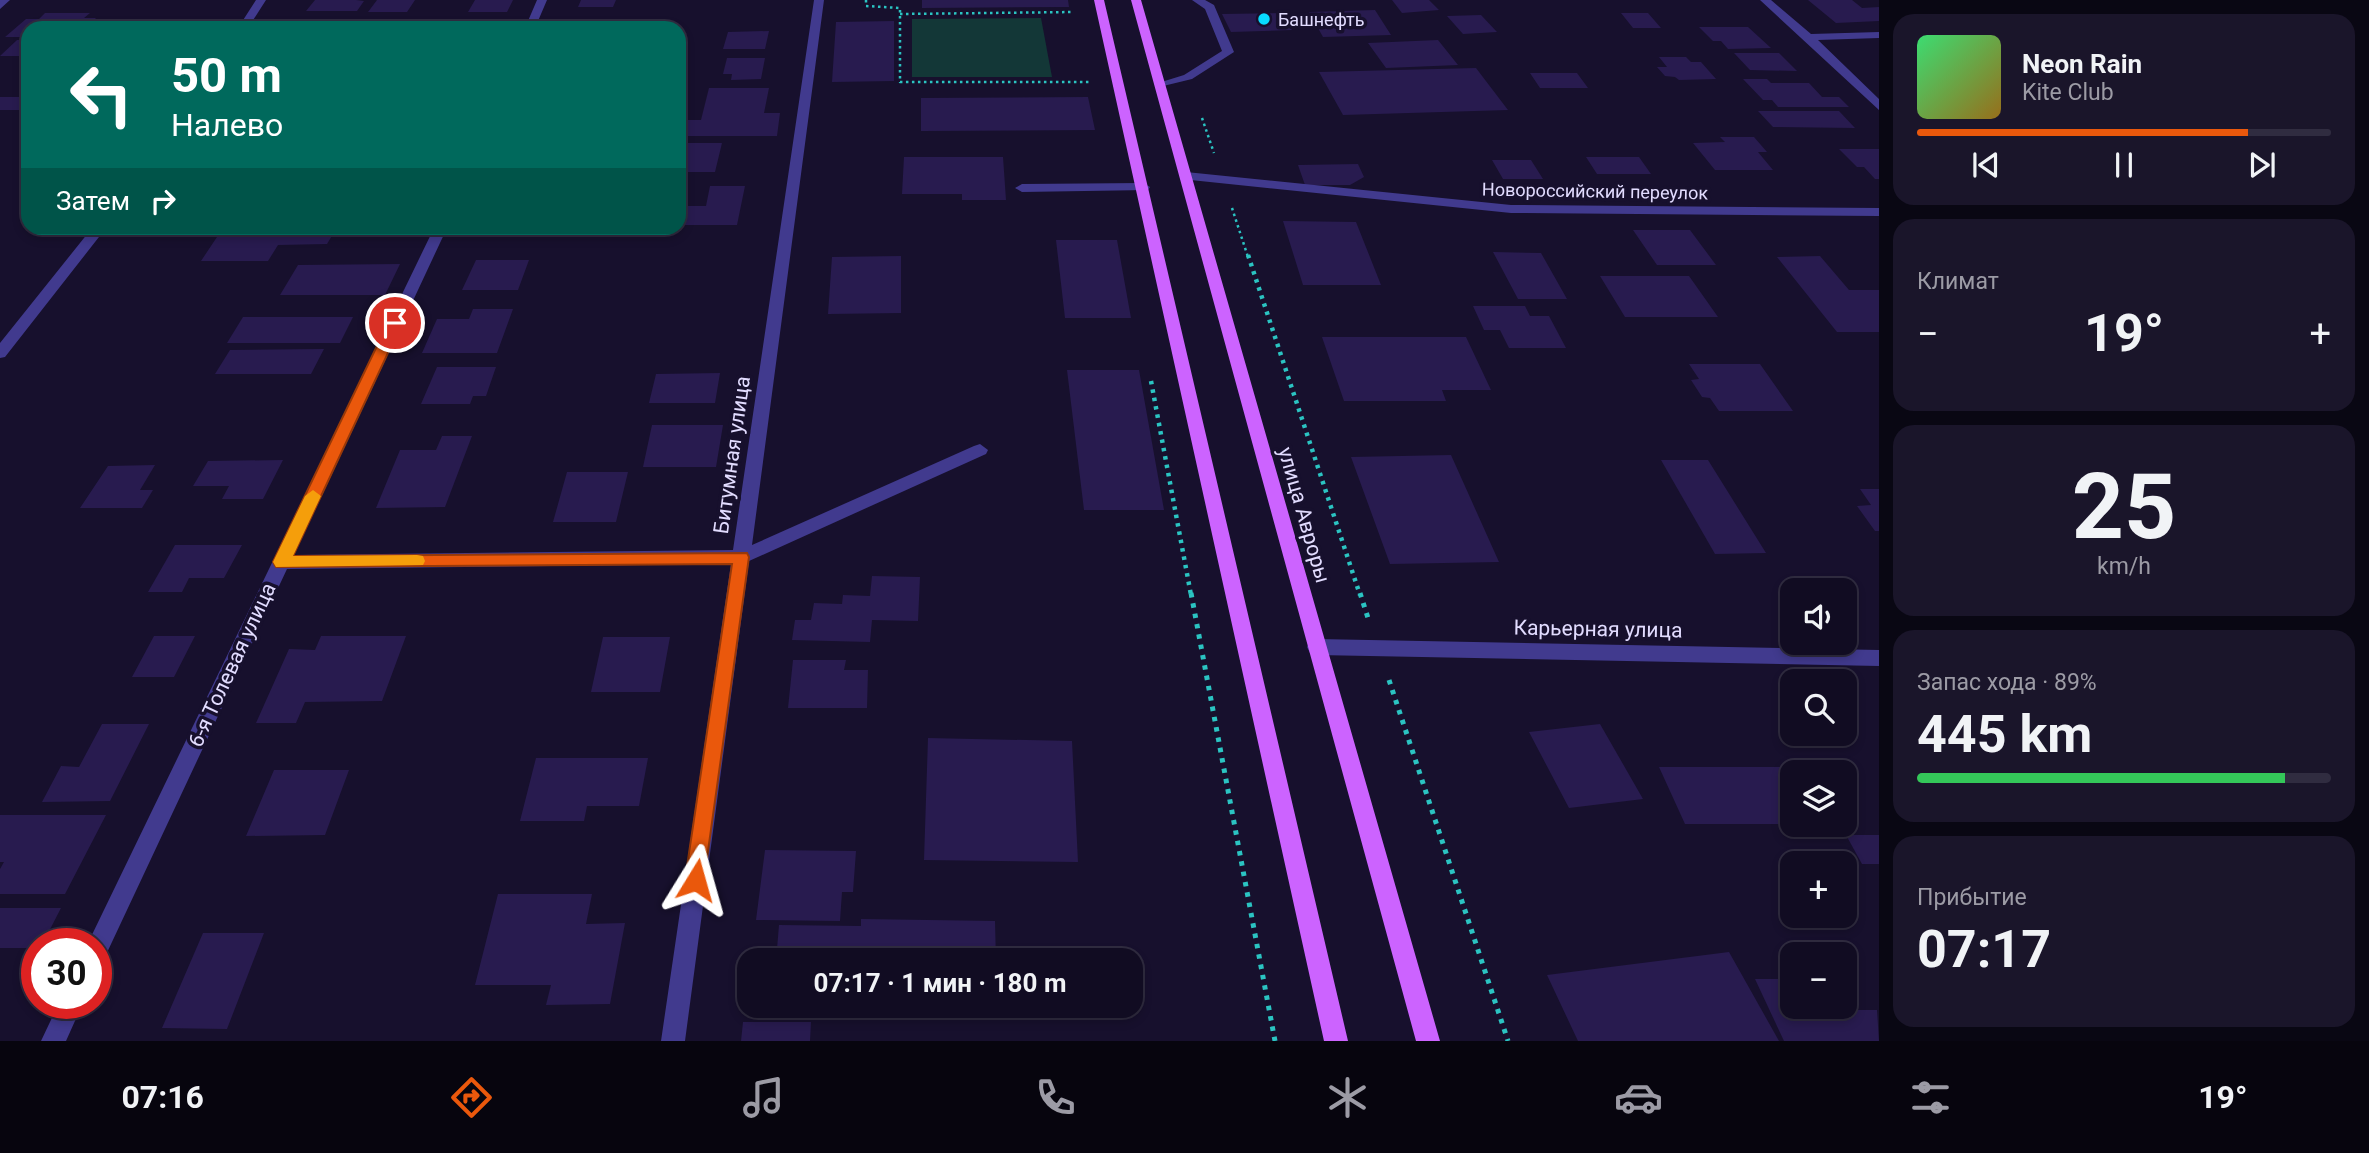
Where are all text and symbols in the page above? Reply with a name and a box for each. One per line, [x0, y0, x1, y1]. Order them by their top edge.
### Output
place label: Башнефть [1278, 9, 1364, 30]
marker: Башнефть [1256, 11, 1272, 27]
text: 50 m [171, 47, 282, 104]
icon: left [56, 49, 147, 140]
text: Neon Rain [2022, 49, 2142, 79]
text: Kite Club [2022, 79, 2114, 106]
text: Налево [171, 106, 283, 144]
icon: previous [1967, 146, 2005, 184]
icon: pause [2105, 146, 2143, 184]
icon: next [2243, 146, 2281, 184]
street label: Новороссийский переулок [1482, 179, 1708, 203]
icon: right [144, 182, 182, 220]
text: Затем [56, 186, 130, 216]
text: Климат [1917, 268, 1999, 295]
pin [365, 293, 425, 353]
text: 19° [2084, 303, 2164, 364]
icon: arrive [376, 304, 414, 342]
text: − [1917, 312, 1939, 356]
text: + [2309, 312, 2331, 356]
street label: Битумная улица [709, 375, 755, 535]
street label: улица Авроры [1273, 444, 1335, 586]
text: 25 [2072, 454, 2176, 560]
text: km/h [2097, 553, 2151, 580]
map controls [1780, 578, 1857, 1019]
button: sound [1780, 578, 1857, 655]
street label: 6-я Толевая улица [183, 579, 281, 751]
street label: Карьерная улица [1513, 616, 1683, 642]
button: search [1780, 669, 1857, 746]
text: Запас хода · 89% [1917, 669, 2097, 696]
text: 445 km [1917, 704, 2092, 765]
button: layers [1780, 760, 1857, 837]
position arrow [659, 843, 733, 917]
button: + [1780, 851, 1857, 928]
text: Прибытие [1917, 884, 2027, 911]
text: 07:17 [1917, 919, 2051, 980]
speed limit sign: 30 [21, 928, 112, 1019]
button: − [1780, 942, 1857, 1019]
text: 07:17 · 1 мин · 180 m [814, 968, 1066, 998]
icon: directions [447, 1073, 496, 1122]
icon: music [739, 1073, 788, 1122]
icon: phone [1031, 1073, 1080, 1122]
icon: climate [1323, 1073, 1372, 1122]
icon: car [1614, 1073, 1663, 1122]
icon: filters [1906, 1073, 1955, 1122]
text: 07:16 [121, 1078, 204, 1116]
text: 19° [2198, 1078, 2247, 1116]

